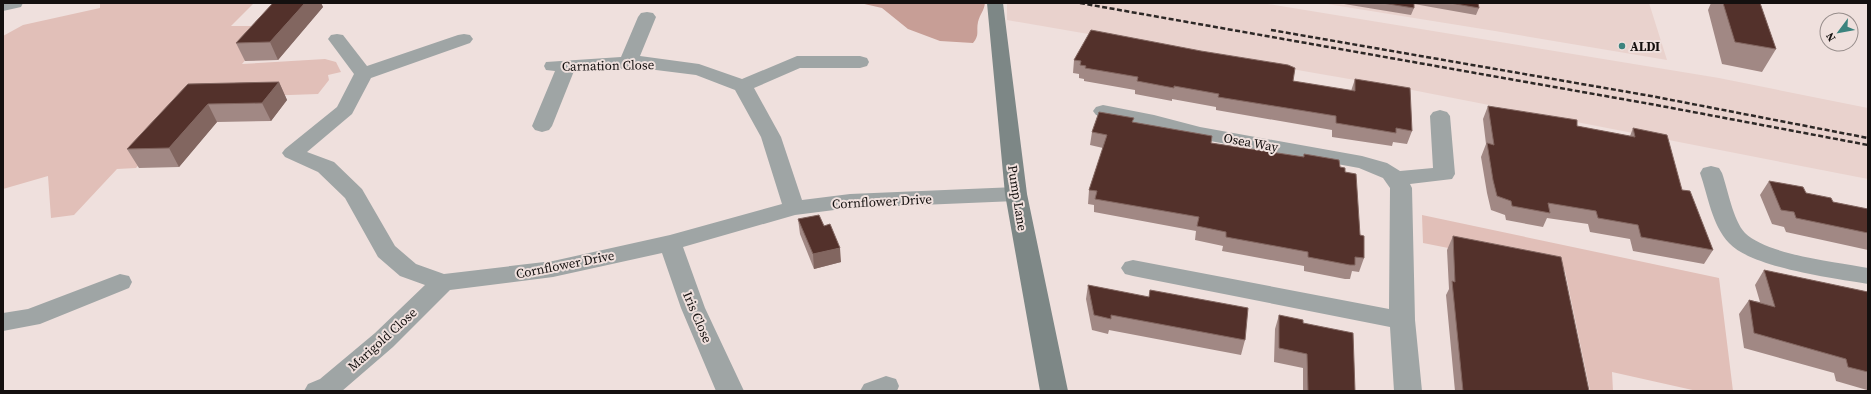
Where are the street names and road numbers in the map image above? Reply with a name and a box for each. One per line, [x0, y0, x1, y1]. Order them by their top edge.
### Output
street label: Carnation Close [562, 56, 655, 75]
street label: Osea Way [1222, 129, 1280, 156]
street label: Pump Lane [1004, 164, 1031, 232]
street label: Cornflower Drive [832, 190, 933, 213]
street label: Cornflower Drive [514, 247, 616, 282]
street label: Iris Close [679, 289, 716, 346]
street label: Marigold Close [344, 304, 421, 375]

